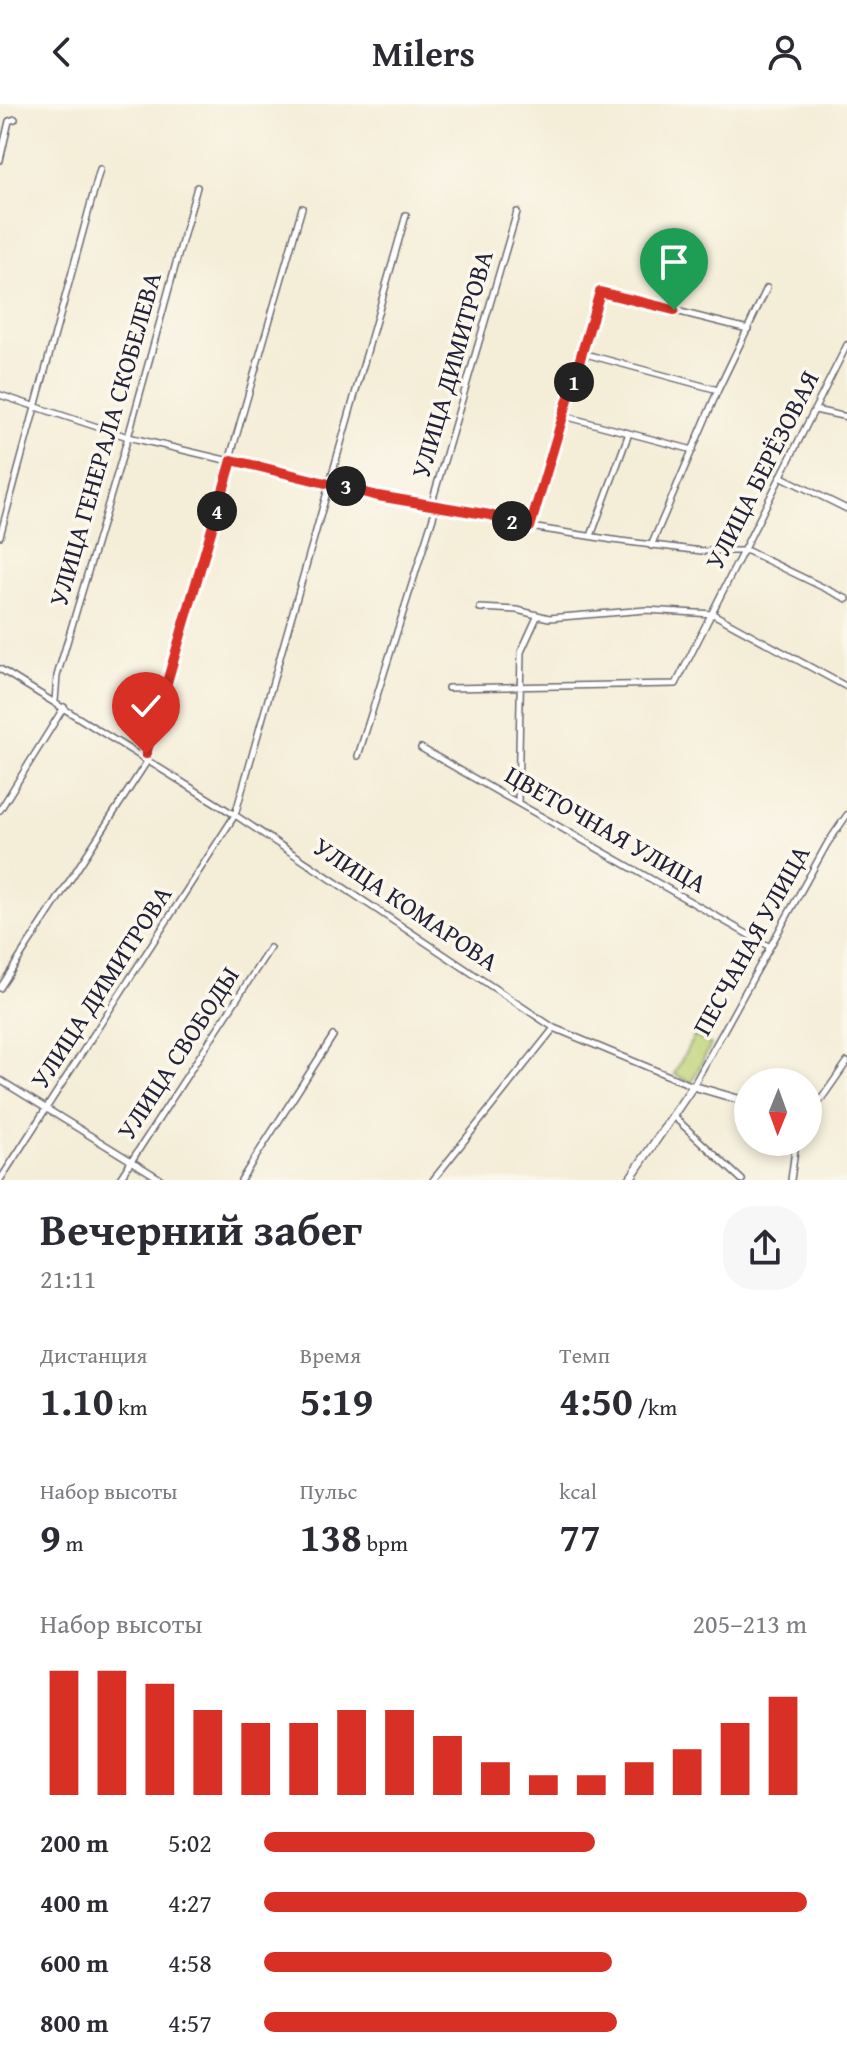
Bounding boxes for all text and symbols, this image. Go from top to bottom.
text: Milers [372,26,475,79]
icon: back [40,30,84,74]
icon: person [763,30,807,74]
pin [640,228,708,310]
icon: arrive [652,240,696,284]
street label: УЛИЦА ДИМИТРОВА [400,245,503,482]
street label: УЛИЦА ГЕНЕРАЛА СКОБЕЛЕВА [38,267,171,611]
pin: 1 [554,362,594,402]
street label: УЛИЦА БЕРЁЗОВАЯ [695,364,828,576]
text: 1 [568,366,580,398]
pin: 3 [326,466,366,506]
text: 3 [340,470,352,502]
pin: 4 [197,491,237,531]
text: 4 [211,495,223,527]
pin: 2 [492,501,532,541]
text: 2 [506,505,518,537]
pin [112,672,180,754]
icon: check [124,684,168,728]
street label: ЦВЕТОЧНАЯ УЛИЦА [498,755,715,902]
street label: УЛИЦА КОМАРОВА [306,827,507,980]
street label: ПЕСЧАНАЯ УЛИЦА [682,837,819,1042]
street label: УЛИЦА ДИМИТРОВА [20,877,181,1096]
street label: УЛИЦА СВОБОДЫ [107,958,248,1147]
north arrow [734,1068,822,1156]
map controls [734,1068,822,1156]
text: Вечерний забег [40,1197,362,1261]
button: share [723,1206,807,1290]
text: 21:11 [40,1259,96,1298]
text: Дистанция [40,1339,148,1371]
text: Время [300,1339,361,1371]
text: Темп [559,1339,610,1371]
text: 1.10 [40,1371,113,1430]
text: 5:19 [300,1371,373,1430]
text: 4:50 [559,1371,633,1430]
text: km [113,1391,147,1423]
text: /km [633,1391,677,1423]
text: Набор высоты [40,1475,177,1507]
text: Пульс [300,1475,357,1507]
text: kcal [559,1475,597,1507]
text: 9 [40,1507,61,1566]
text: 138 [300,1507,362,1566]
text: 77 [559,1507,601,1566]
text: m [61,1527,84,1559]
text: bpm [362,1527,408,1559]
text: Набор высоты [40,1604,202,1643]
text: 205–213 m [693,1604,807,1643]
text: 200 m [40,1823,108,1862]
text: 5:02 [168,1823,212,1862]
text: 400 m [40,1883,108,1922]
text: 4:27 [168,1883,212,1922]
text: 600 m [40,1943,108,1982]
text: 4:58 [168,1943,212,1982]
text: 800 m [40,2003,108,2042]
text: 4:57 [168,2003,212,2042]

